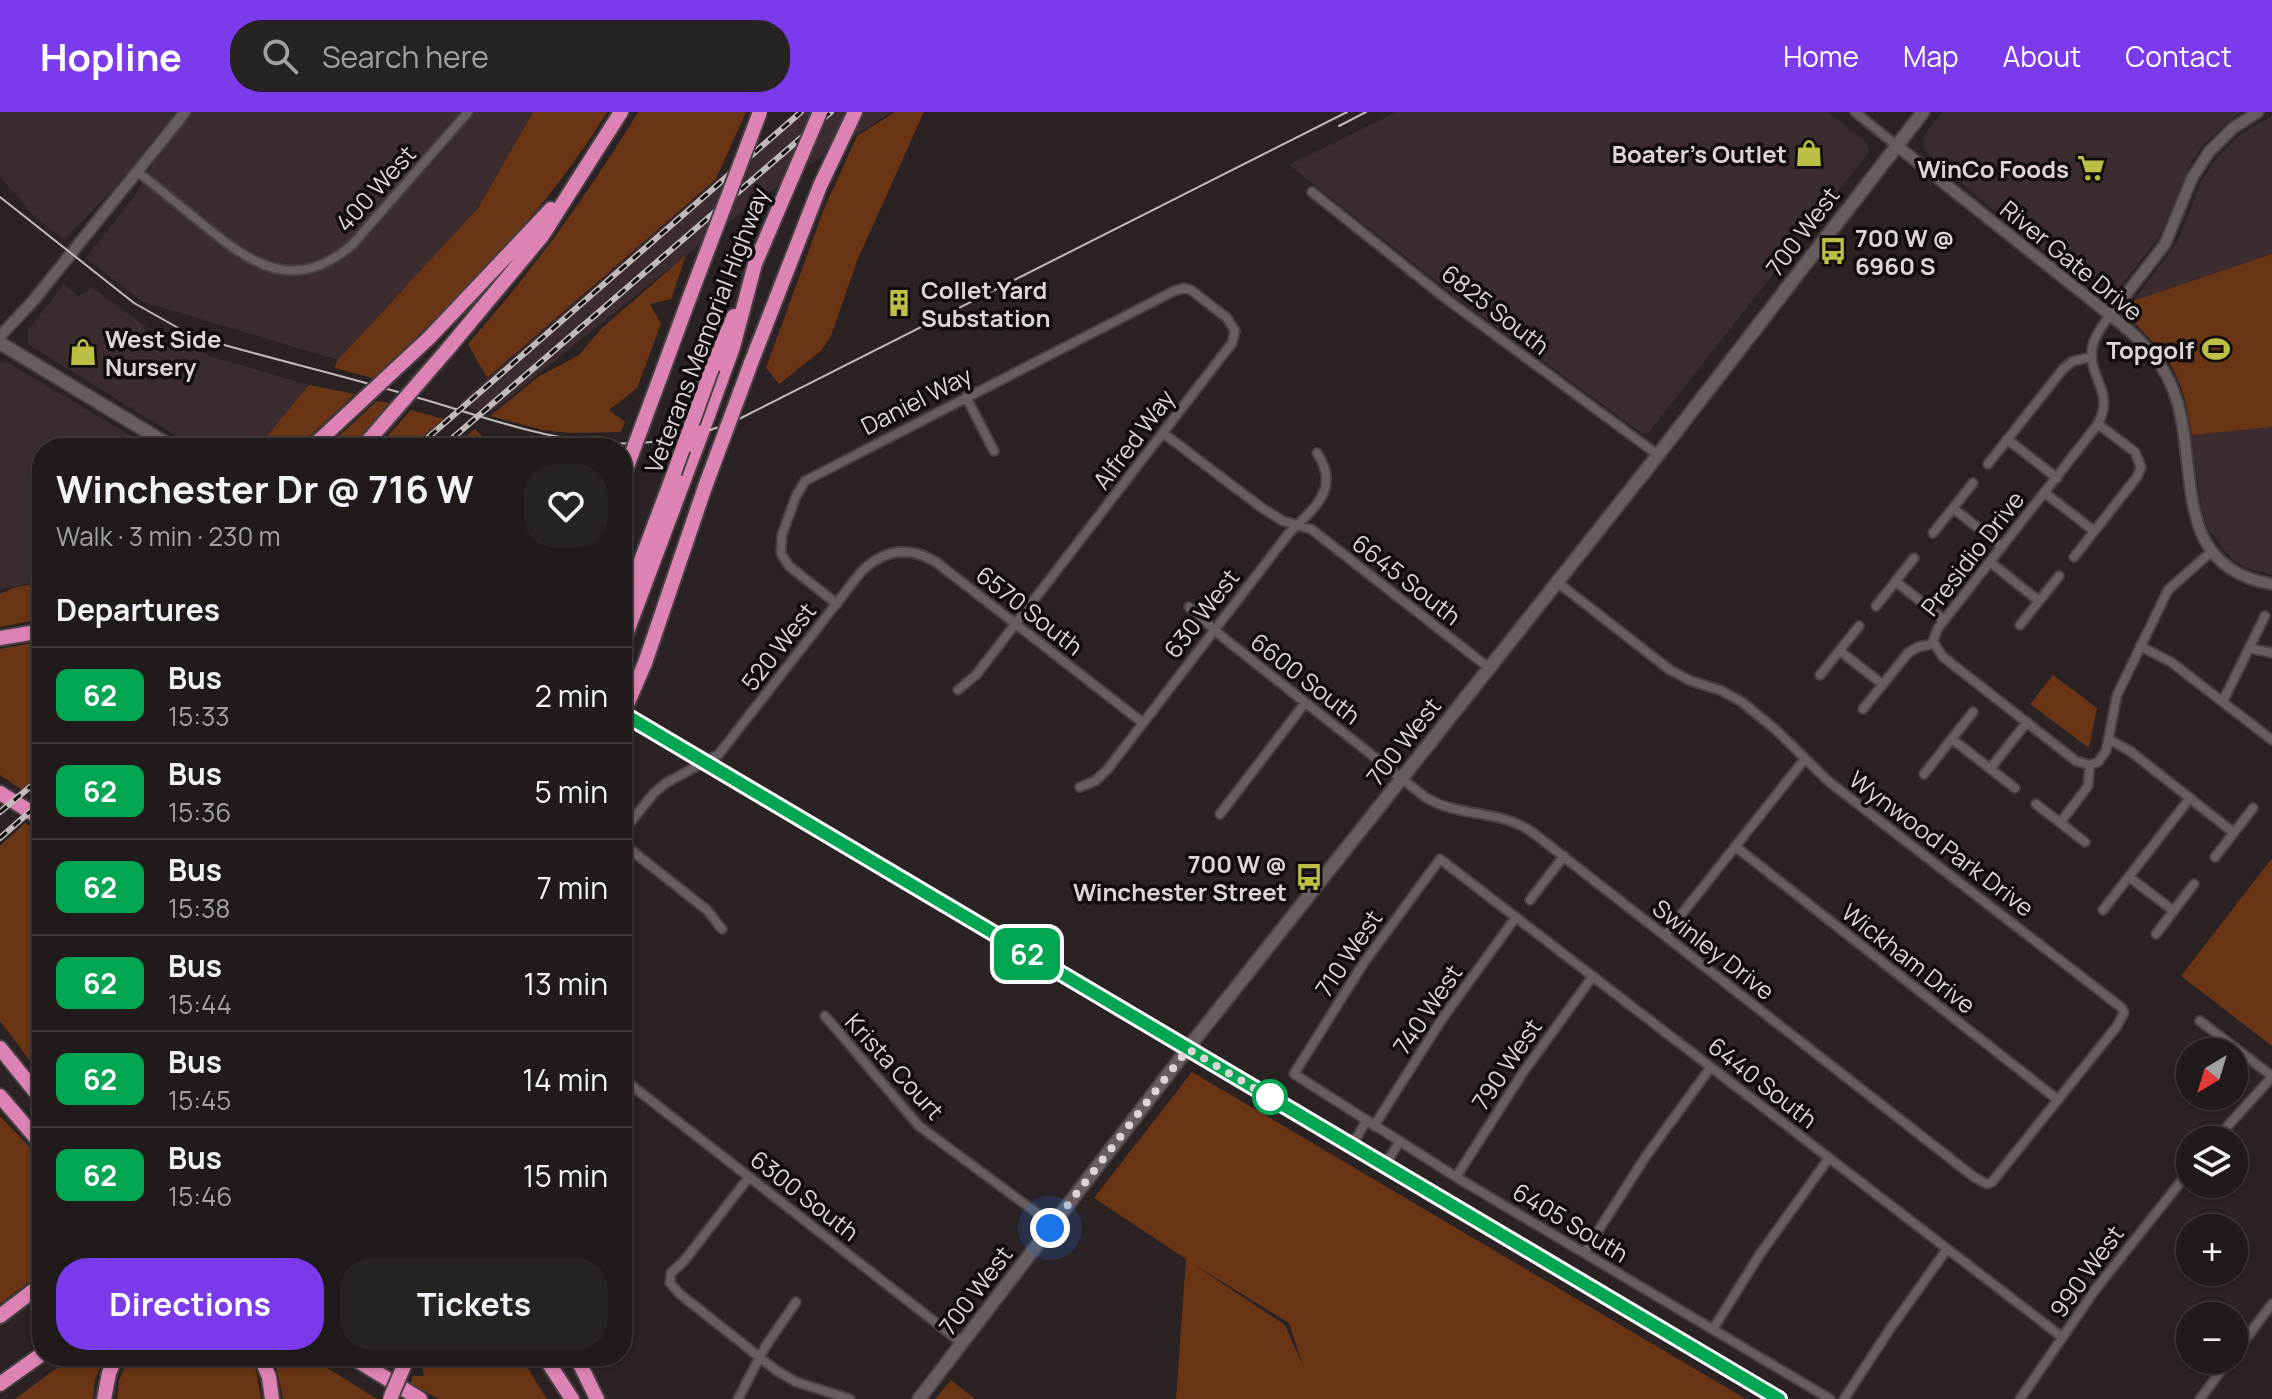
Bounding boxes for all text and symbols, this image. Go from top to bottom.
search box [230,20,790,92]
text: Hopline [40,30,182,82]
icon: search [258,34,302,78]
text: Search here [322,36,489,77]
text: Home [1783,37,1859,75]
text: Map [1903,37,1959,75]
text: About [2003,37,2081,75]
text: Contact [2125,37,2232,75]
place label: Boater's Outlet [1612,137,1787,170]
street label: 400 West [327,138,423,238]
shop icon: Boater's Outlet [1794,138,1824,168]
place label: WinCo Foods [1917,152,2069,185]
supermarket icon: WinCo Foods [2076,153,2106,183]
street label: 700 West [1758,180,1846,282]
street label: Veterans Memorial Highway [636,182,776,477]
street label: River Gate Drive [1994,192,2150,328]
place label: 700 W @ 6960 S [1855,221,1954,282]
bus stop icon: 700 W @ 6960 S [1818,236,1848,266]
street label: 6825 South [1435,257,1557,361]
place label: Collet Yard Substation [921,273,1050,334]
building icon: Collet Yard Substation [884,288,914,318]
place label: West Side Nursery [105,322,221,383]
place label: Topgolf [2106,333,2194,366]
sports icon: Topgolf [2201,334,2231,364]
shop icon: West Side Nursery [68,337,98,367]
street label: Daniel Way [855,358,977,442]
street label: Alfred Way [1084,382,1182,496]
text: Winchester Dr @ 716 W [56,462,473,514]
button: heart [524,464,608,548]
street label: Presidio Drive [1913,484,2031,622]
text: Walk · 3 min · 230 m [56,518,281,554]
street label: 6645 South [1346,526,1468,632]
street label: 6570 South [970,558,1090,662]
street label: 630 West [1156,562,1246,664]
text: Departures [56,589,220,630]
street label: 520 West [733,595,823,697]
street label: 6600 South [1244,625,1368,731]
text: Bus [168,657,222,698]
text: 2 min [535,675,608,716]
text: 62 [83,676,117,714]
street label: 700 West [1358,690,1448,792]
text: 15:33 [168,698,230,734]
text: Bus [168,753,222,794]
street label: Wynwood Park Drive [1843,763,2041,923]
text: 5 min [534,771,608,812]
text: 62 [83,772,117,810]
text: 15:36 [168,794,231,830]
place label: 700 W @ Winchester Street [1073,847,1287,908]
text: Bus [168,849,222,890]
bus stop icon: 700 W @ Winchester Street [1294,862,1324,892]
text: 7 min [537,867,608,908]
text: 62 [83,868,117,906]
text: 15:38 [168,890,230,926]
street label: Swinley Drive [1646,891,1782,1007]
street label: Wickham Drive [1835,895,1983,1021]
street label: 710 West [1307,903,1389,1003]
line badge: 62 [991,928,1063,980]
text: 62 [1010,935,1044,973]
text: Bus [168,945,222,986]
street label: 740 West [1385,958,1469,1060]
text: 13 min [523,963,608,1004]
text: 62 [83,964,117,1002]
text: 15:44 [168,986,232,1022]
street label: Krista Court [838,1006,952,1126]
street label: 790 West [1463,1012,1549,1116]
street label: 6440 South [1702,1029,1824,1135]
north arrow [2176,1038,2248,1110]
map controls [2176,1038,2248,1374]
text: Bus [168,1041,222,1082]
text: 14 min [522,1059,608,1100]
text: 62 [83,1060,117,1098]
unlabelled marker [1253,1080,1287,1114]
text: 15:45 [168,1082,231,1118]
button: layers [2176,1126,2248,1198]
text: Bus [168,1137,222,1178]
street label: 6300 South [744,1142,866,1248]
text: 15 min [523,1155,608,1196]
text: 62 [83,1156,117,1194]
street label: 6405 South [1507,1175,1635,1269]
text: 15:46 [168,1178,232,1214]
your location [1030,1208,1070,1248]
button: + [2176,1214,2248,1286]
street label: 990 West [2041,1218,2131,1324]
street label: 700 West [931,1239,1019,1341]
button: Directions [56,1258,324,1350]
button: Tickets [340,1258,608,1350]
button: − [2176,1302,2248,1374]

